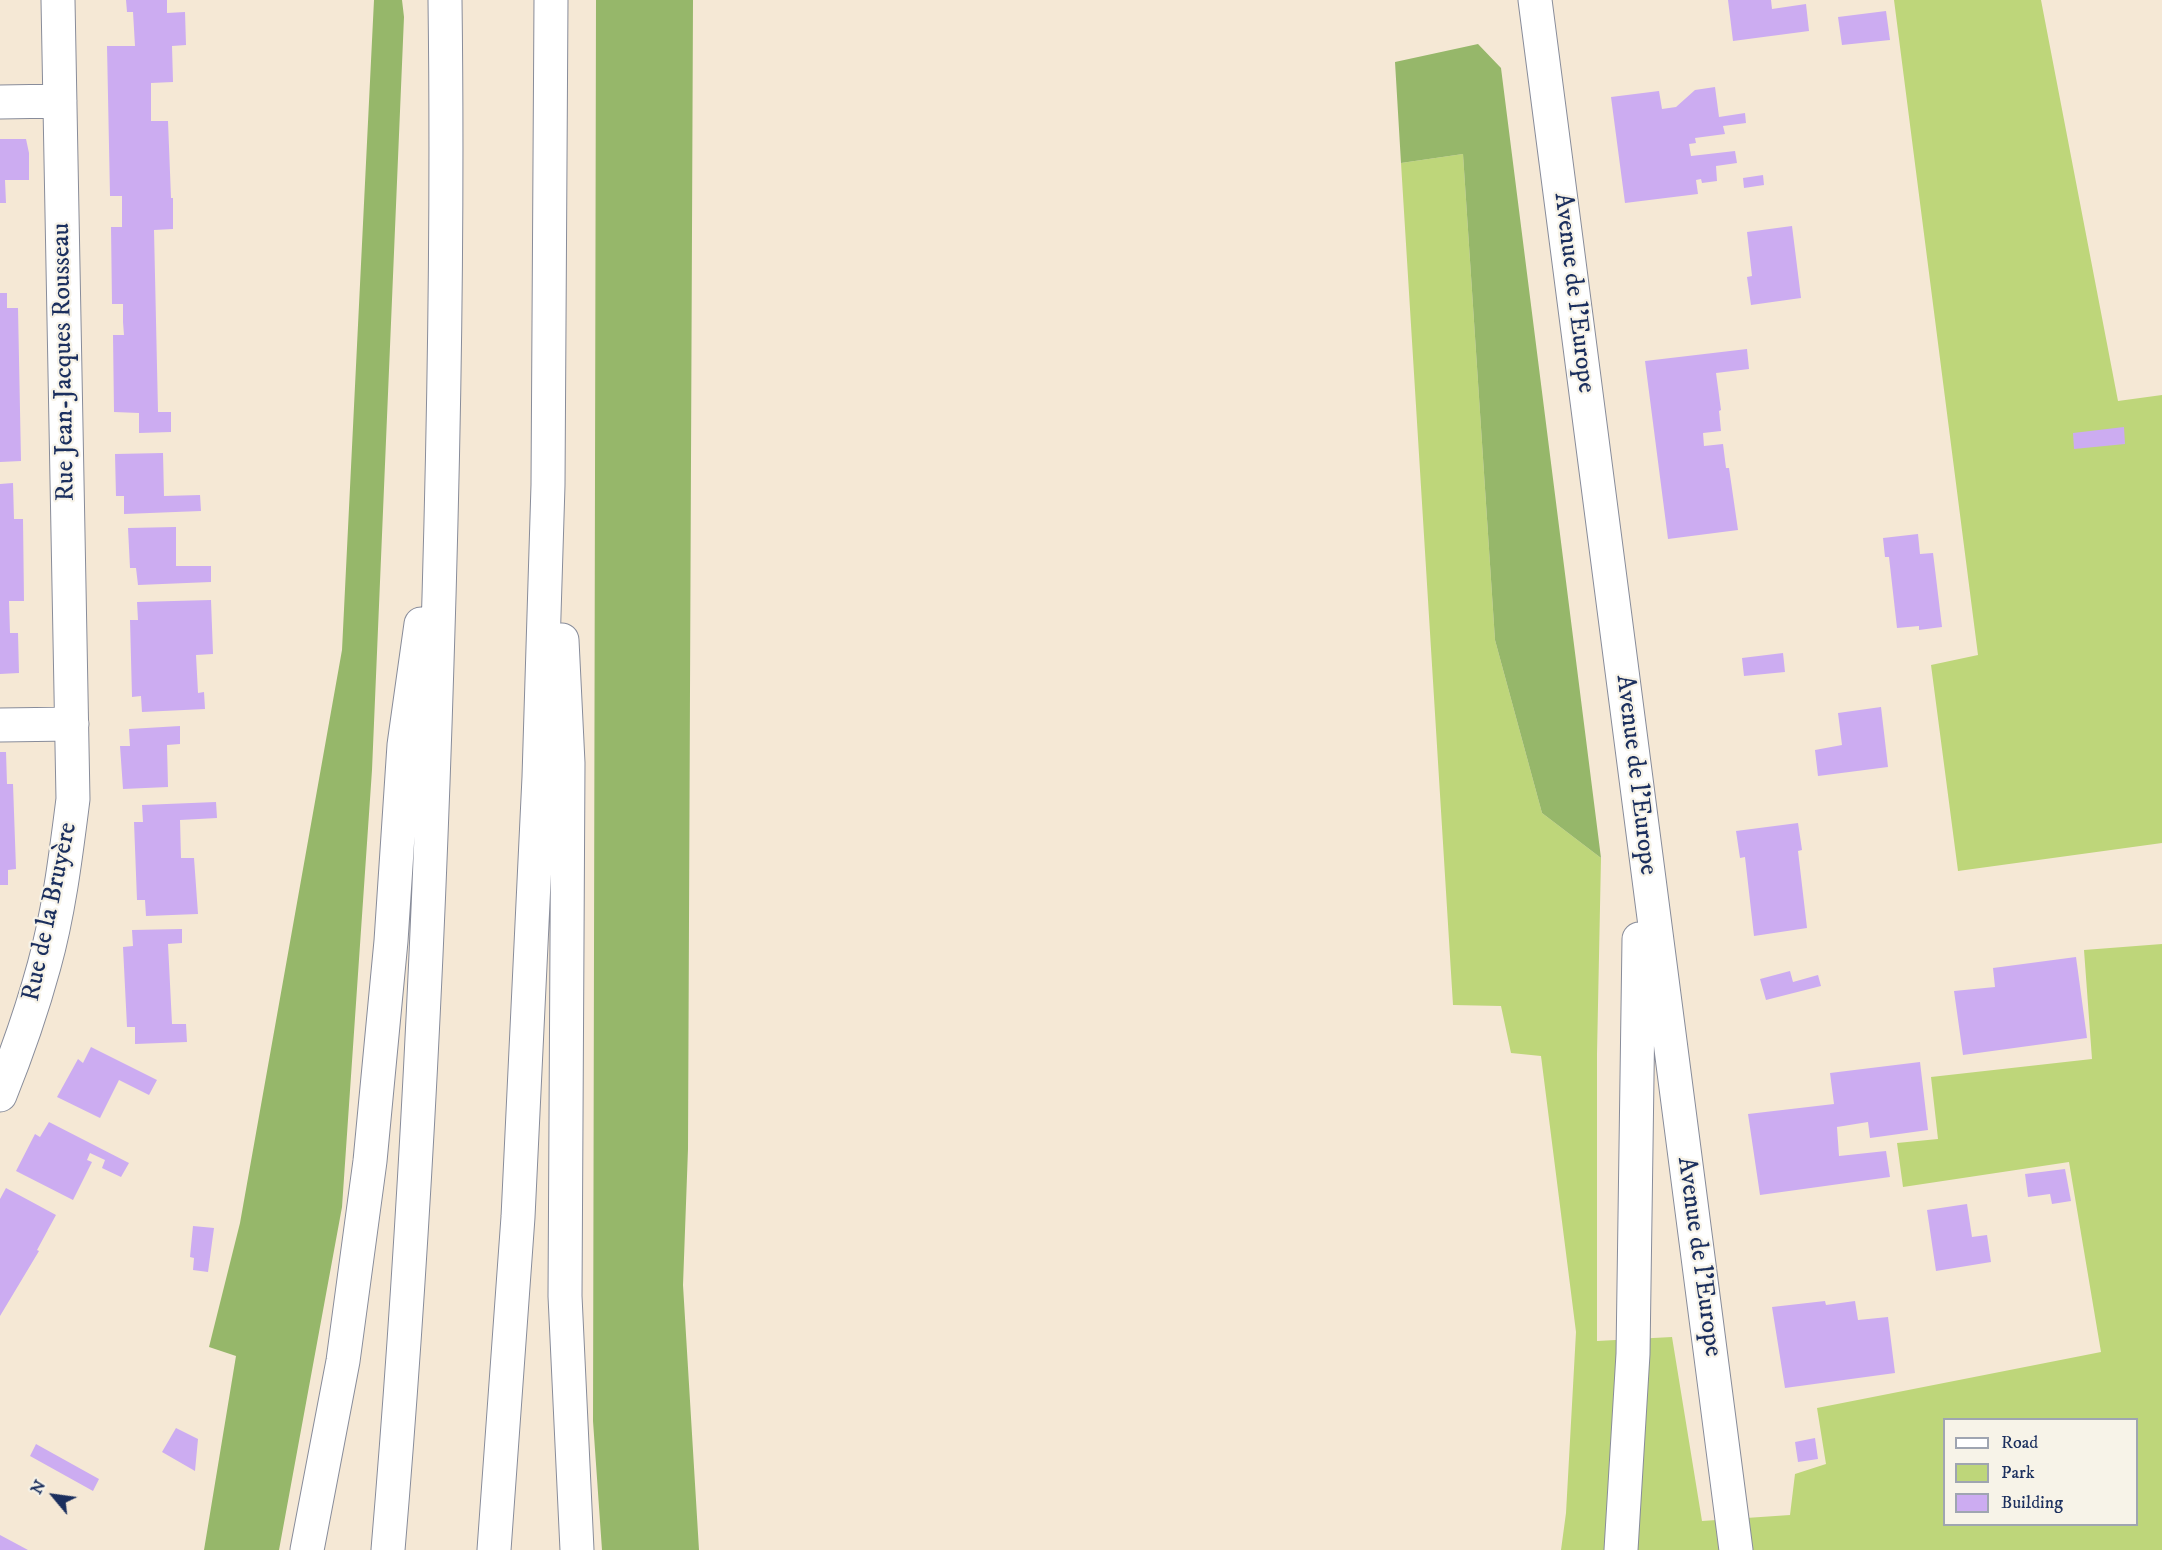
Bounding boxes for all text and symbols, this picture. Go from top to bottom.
street label: Avenue de l'Europe [1545,191,1601,395]
street label: Rue Jean-Jacques Rousseau [47,222,83,502]
street label: Avenue de l'Europe [1607,673,1663,877]
street label: Rue de la Bruyère [17,820,85,1004]
street label: Avenue de l'Europe [1669,1155,1727,1359]
legend [1943,1418,2138,1526]
text: Road [2001,1432,2038,1454]
text: Park [2001,1462,2035,1484]
north arrow [24,1466,84,1526]
text: N [26,1477,50,1498]
text: Building [2001,1492,2063,1514]

